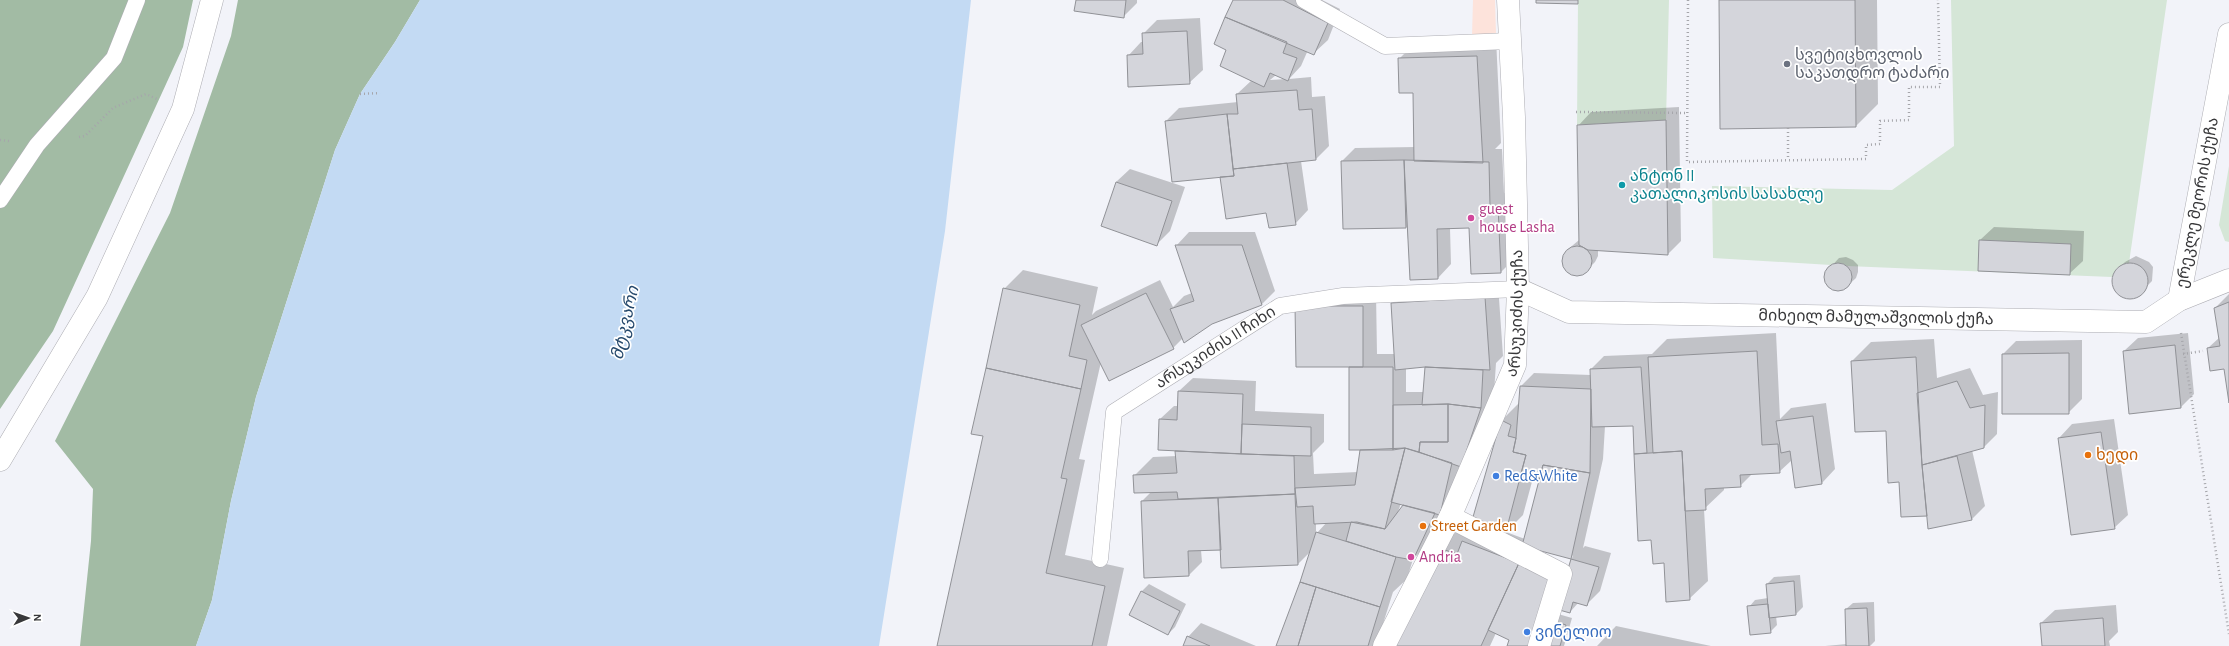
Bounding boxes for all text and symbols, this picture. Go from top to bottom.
place label: სვეტიცხოვლის საკათდრო ტაძარი [1795,47,1949,83]
marker: სვეტიცხოვლის საკათდრო ტაძარი [1782,59,1792,69]
street label: ერეკლე მეორის ქუჩა [2173,116,2221,290]
place label: ანტონ II კათალიკოსის სასახლე [1630,168,1824,204]
marker: ანტონ II კათალიკოსის სასახლე [1617,180,1627,190]
place label: guest house Lasha [1479,201,1555,235]
marker: guest house Lasha [1466,213,1476,223]
street label: არსუკიძის ქუჩა [1503,249,1527,379]
water label: მტკვარი [608,283,644,362]
street label: არსუკიძის II ჩიხი [1153,303,1278,391]
street label: მიხეილ მამულაშვილის ქუჩა [1758,307,1994,328]
place label: ხედი [2096,447,2138,465]
marker: ხედი [2083,450,2093,460]
place label: Red&White [1504,468,1578,484]
marker: Red&White [1491,471,1501,481]
place label: Street Garden [1431,518,1517,534]
marker: Street Garden [1418,521,1428,531]
place label: Andria [1419,549,1461,565]
marker: Andria [1406,552,1416,562]
north arrow [8,598,48,638]
text: N [32,614,43,622]
place label: ვინელიო [1535,624,1612,642]
marker: ვინელიო [1522,627,1532,637]

